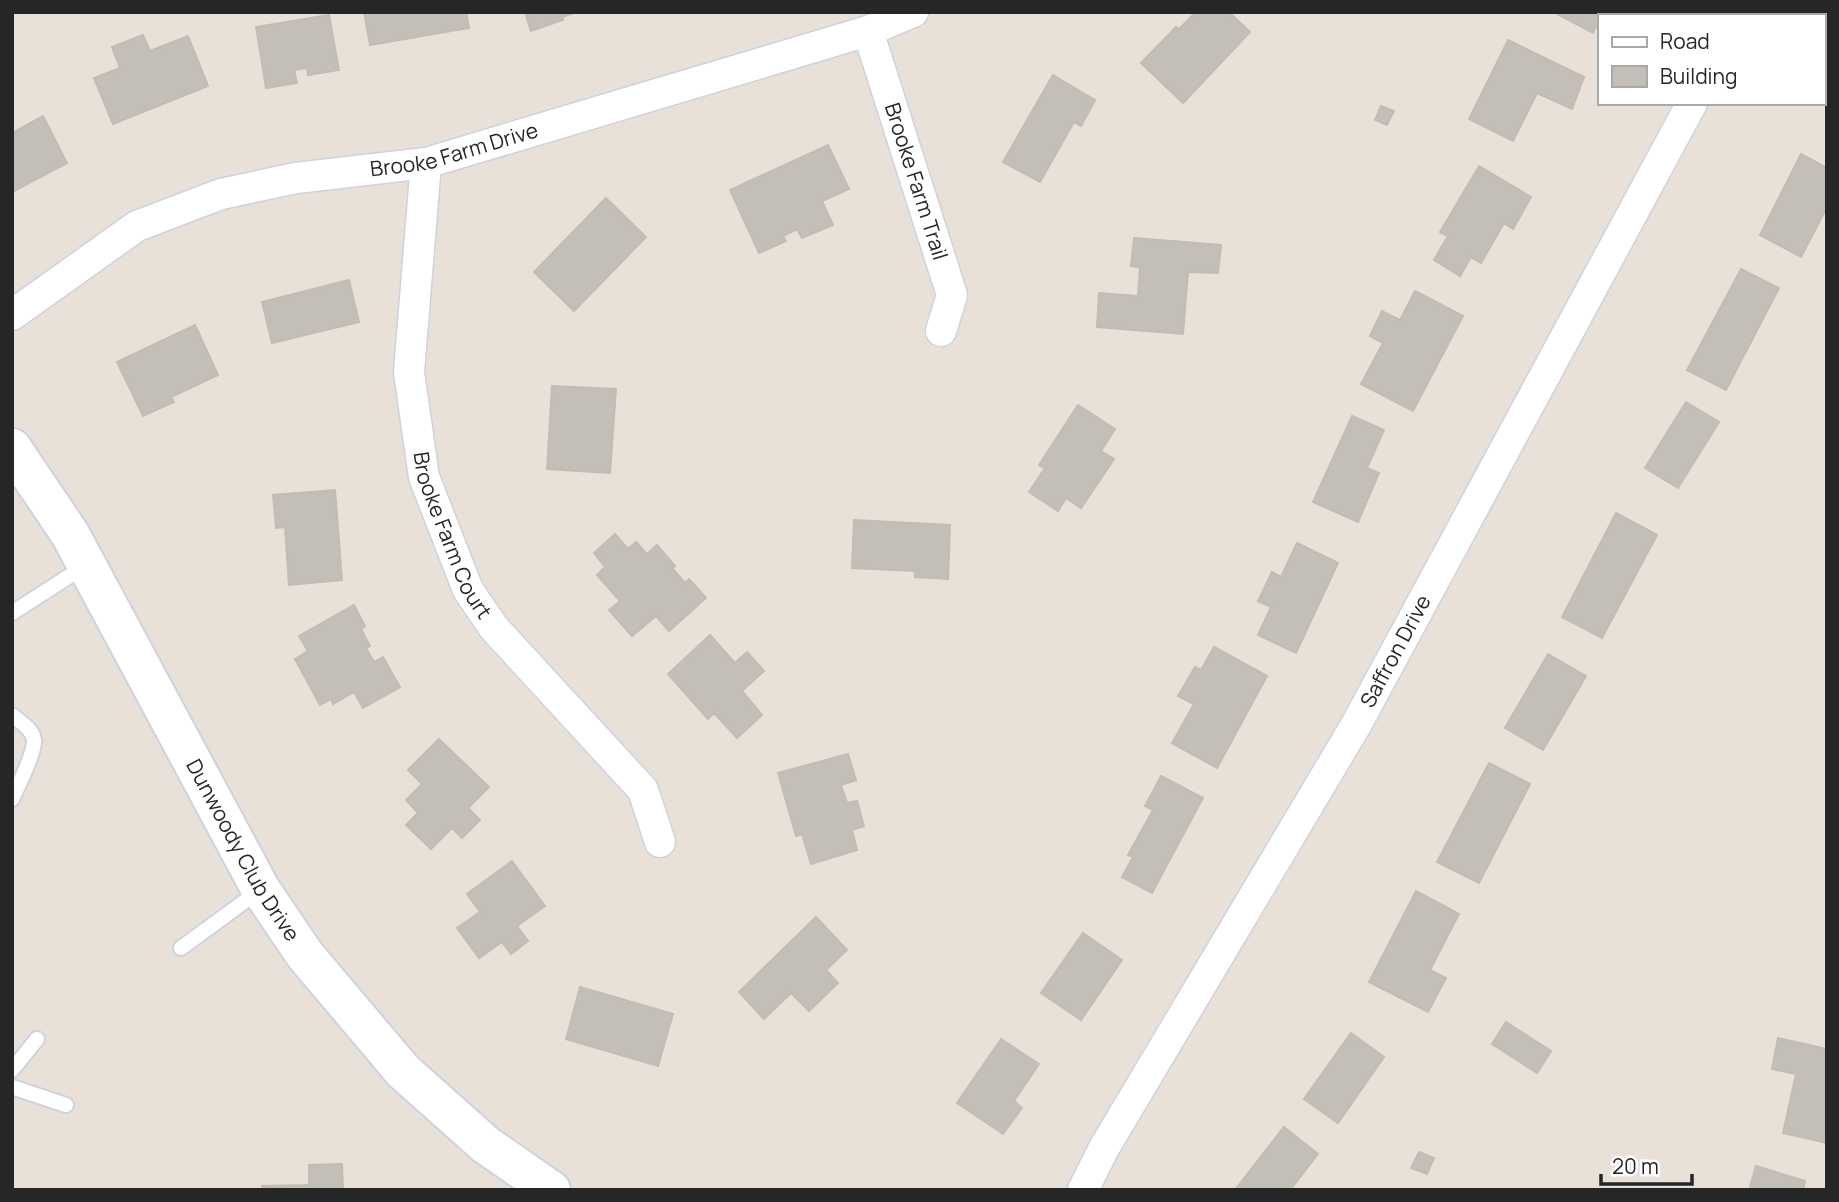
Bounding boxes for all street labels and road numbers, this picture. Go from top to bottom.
street label: Brooke Farm Trail [879,99,955,263]
street label: Brooke Farm Drive [369,115,541,182]
street label: Brooke Farm Court [408,450,499,624]
street label: Saffron Drive [1353,590,1437,712]
street label: Dunwoody Club Drive [180,754,307,946]

